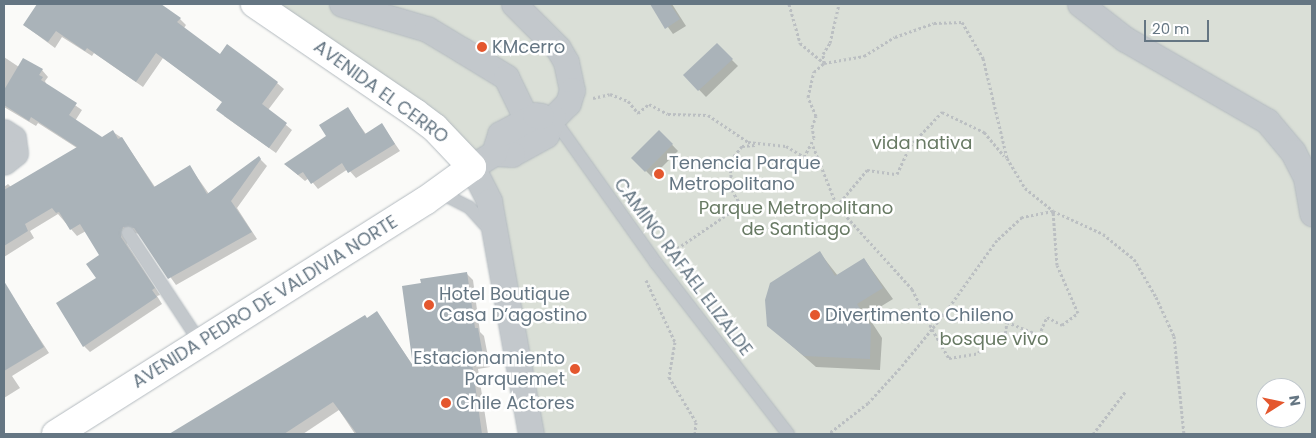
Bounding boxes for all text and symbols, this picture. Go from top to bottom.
scale bar [1146,10,1211,42]
text: 20 m [1152,18,1190,39]
street label: AVENIDA EL CERRO [309,36,453,148]
place label: KMcerro [492,36,565,58]
marker: KMcerro [476,41,488,53]
park label: vida nativa [872,132,972,154]
place label: Tenencia Parque Metropolitano [669,153,821,195]
marker: Tenencia Parque Metropolitano [653,168,665,180]
street label: CAMINO RAFAEL ELIZALDE [609,174,757,360]
park label: Parque Metropolitano de Santiago [699,198,893,240]
street label: AVENIDA PEDRO DE VALDIVIA NORTE [128,211,402,393]
place label: Hotel Boutique Casa D’agostino [439,284,587,326]
marker: Hotel Boutique Casa D’agostino [423,299,435,311]
place label: Divertimento Chileno [825,304,1014,326]
marker: Divertimento Chileno [809,309,821,321]
park label: bosque vivo [940,328,1048,350]
place label: Estacionamiento Parquemet [413,348,565,390]
marker: Estacionamiento Parquemet [569,363,581,375]
north arrow [1256,378,1306,428]
place label: Chile Actores [456,392,575,414]
text: N [1284,394,1306,407]
marker: Chile Actores [440,397,452,409]

